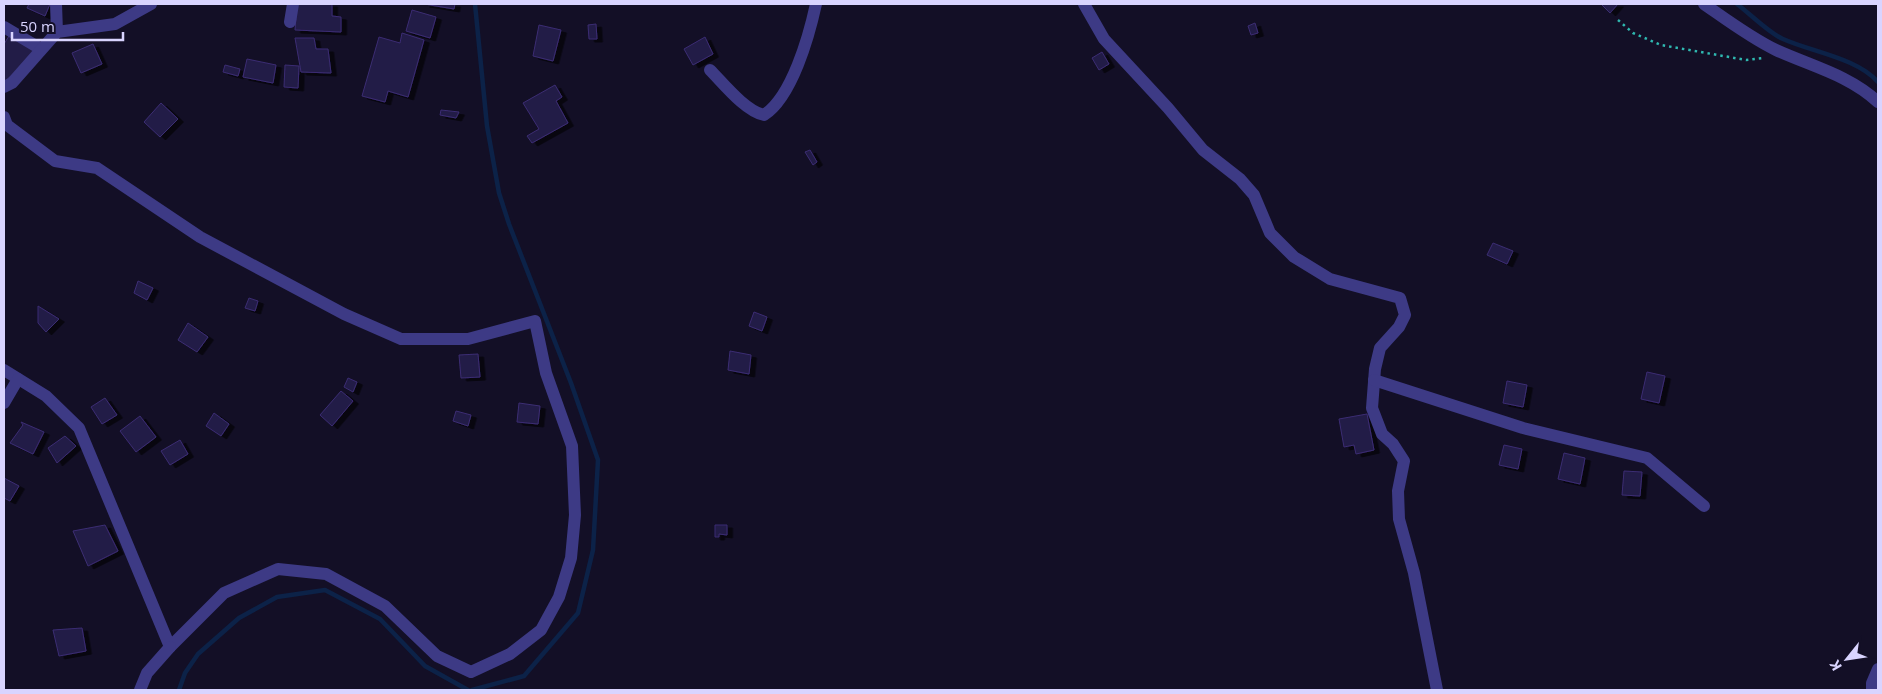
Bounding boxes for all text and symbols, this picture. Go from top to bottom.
scale bar [12,10,124,42]
text: 50 m [20,16,55,36]
north arrow [1822,634,1872,684]
text: K [1824,656,1846,675]

